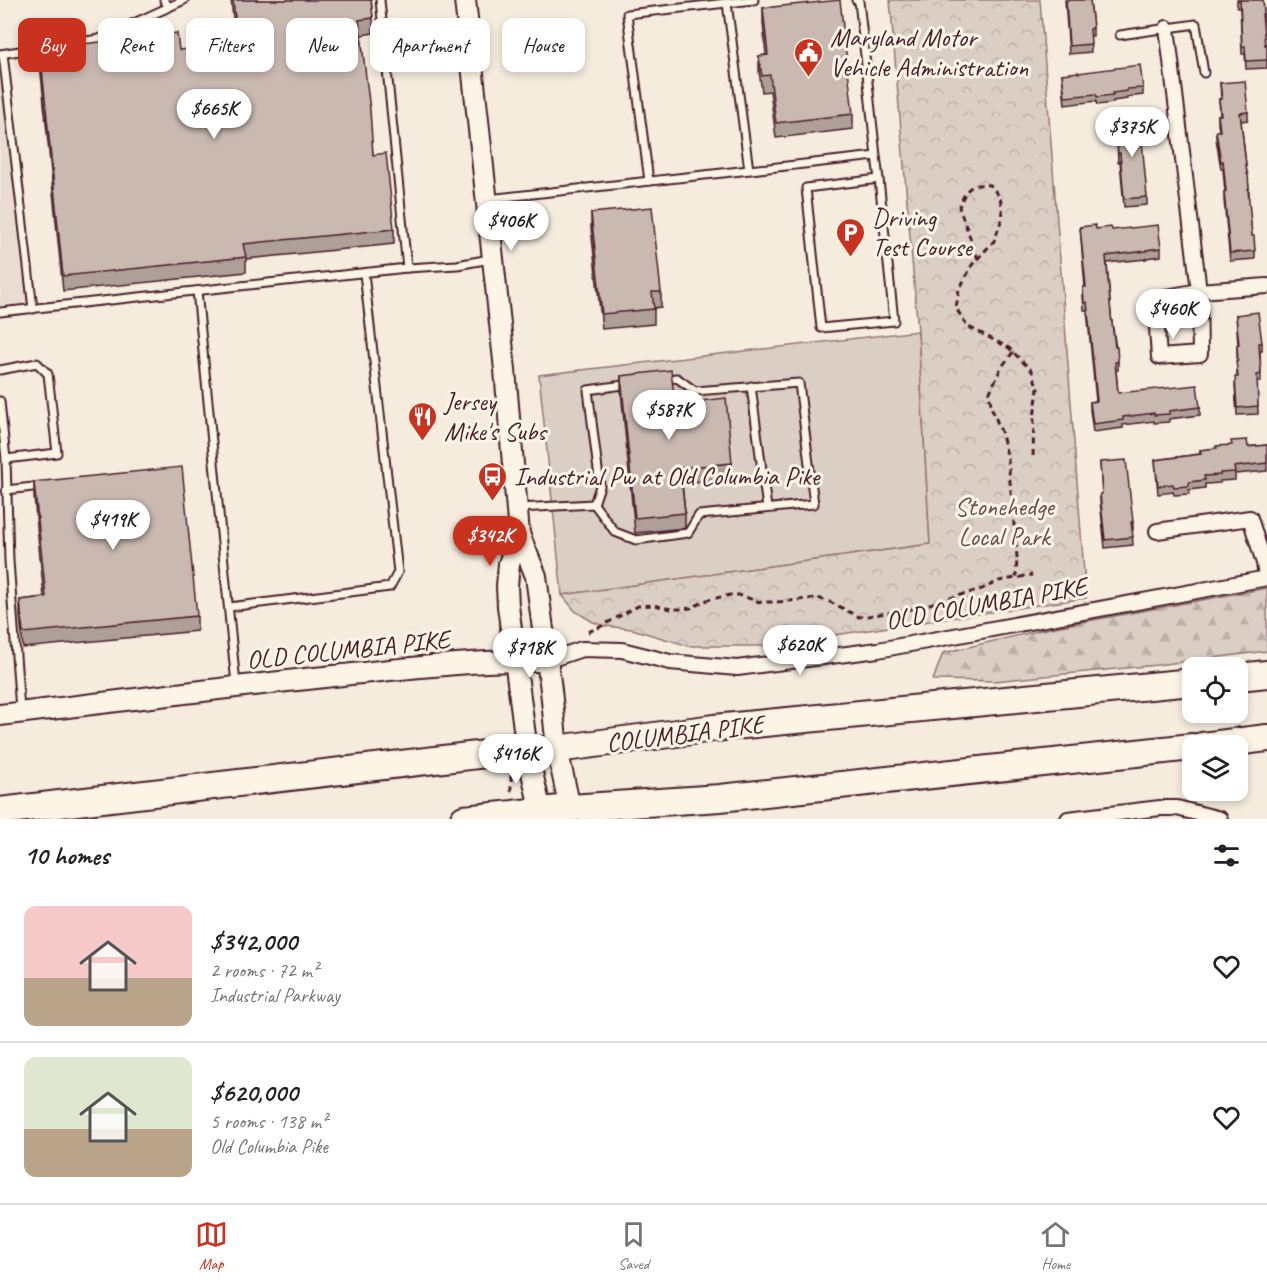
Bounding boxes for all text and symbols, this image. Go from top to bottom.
chip: Buy [18,18,86,72]
chip: Rent [98,18,174,72]
chip: Filters [186,18,274,72]
chip: New [286,18,358,72]
chip: Apartment [370,18,490,72]
chip: House [502,18,585,72]
place label: Maryland Motor Vehicle Administration [830,21,1028,84]
public building icon: Maryland Motor Vehicle Administration [793,36,825,78]
pin: $665K [172,89,256,140]
text: $665K [191,96,237,121]
pin: $375K [1090,107,1174,158]
text: $375K [1109,114,1155,139]
pin: $406K [469,201,553,252]
place label: Driving Test Course [872,201,974,264]
text: $406K [488,208,534,233]
parking icon: Driving Test Course [835,216,867,258]
pin: $460K [1131,289,1215,340]
text: $460K [1150,296,1196,321]
place label: Jersey Mike's Subs [442,385,548,448]
pin: $587K [627,390,711,441]
text: $587K [646,397,692,422]
restaurant icon: Jersey Mike's Subs [407,400,439,442]
bus stop icon: Industrial Pw at Old Columbia Pike [477,460,509,502]
place label: Industrial Pw at Old Columbia Pike [514,460,821,493]
park label: Stonehedge Local Park [954,490,1056,553]
pin: $419K [71,500,155,551]
text: $419K [90,507,136,532]
pin: $342K [448,516,532,567]
text: $342K [467,523,513,548]
street label: OLD COLUMBIA PIKE [883,569,1093,637]
street label: OLD COLUMBIA PIKE [245,622,454,677]
pin: $620K [758,625,842,676]
pin: $718K [488,628,572,679]
text: $620K [777,632,823,657]
text: $718K [507,635,553,660]
map controls [1182,657,1248,801]
button: locate [1182,657,1248,723]
street label: COLUMBIA PIKE [605,707,769,760]
pin: $416K [474,734,558,785]
button: layers [1182,735,1248,801]
text: $416K [493,741,539,766]
text: 10 homes [24,839,109,872]
icon: filters [1210,839,1243,872]
text: $342,000 [210,925,297,958]
icon: home [72,930,144,1002]
icon: heart [1210,950,1243,983]
text: 2 rooms · 72 m² [210,958,318,983]
text: Industrial Parkway [210,983,340,1008]
text: $620,000 [210,1076,298,1109]
icon: home [72,1081,144,1153]
icon: heart [1210,1101,1243,1134]
text: 5 rooms · 138 m² [210,1109,327,1134]
text: Old Columbia Pike [210,1134,328,1159]
tab: Map [195,1218,228,1274]
tab: Saved [617,1218,650,1274]
tab: Home [1039,1218,1072,1274]

